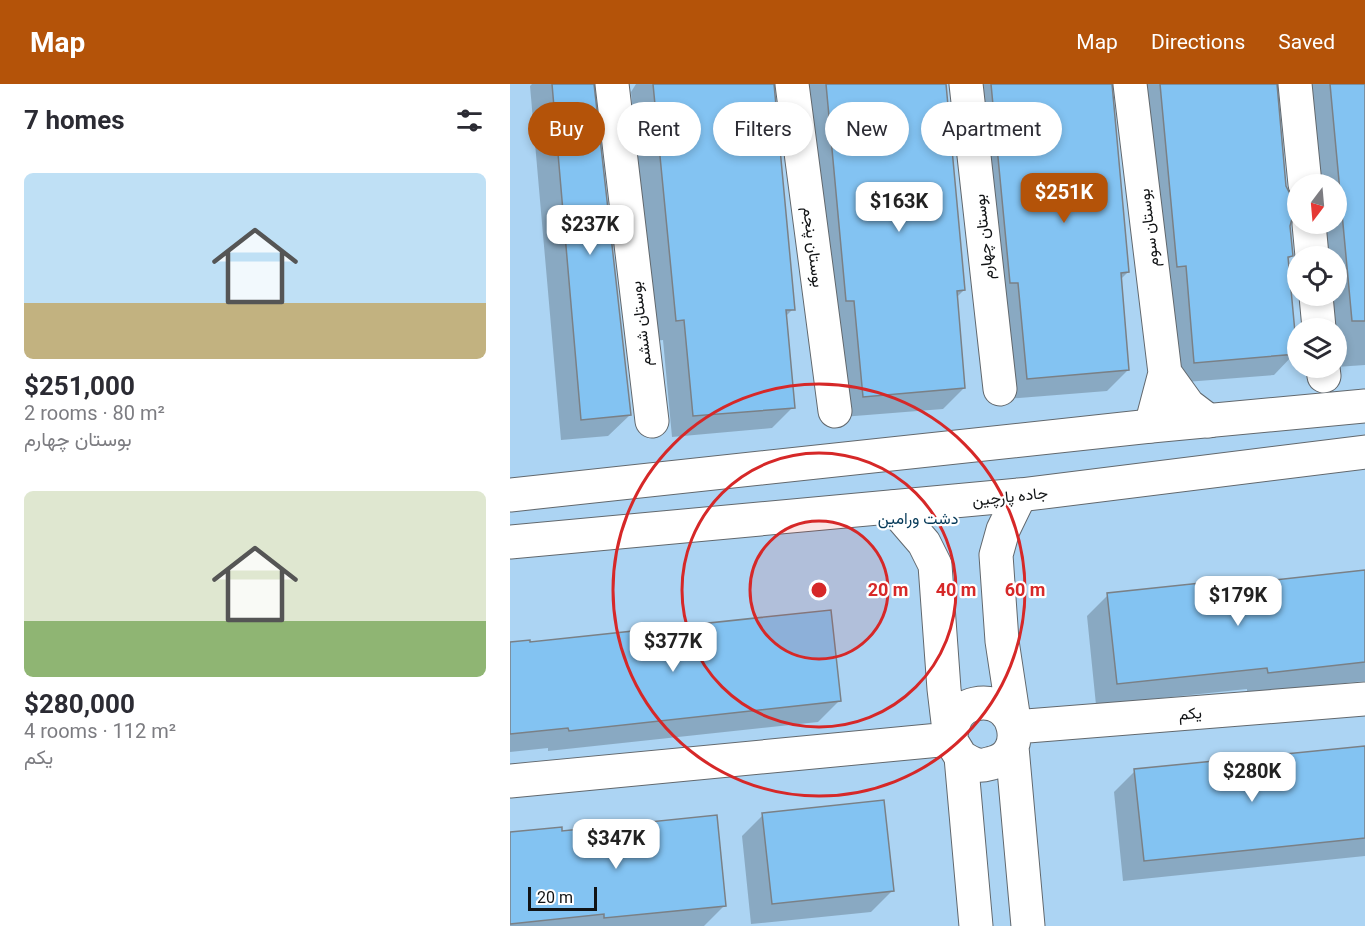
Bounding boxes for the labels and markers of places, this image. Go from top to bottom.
pin: $251K [1022,173,1106,224]
pin: $163K [857,182,941,233]
pin: $237K [548,205,632,256]
pin: $179K [1196,576,1280,627]
centre of rings [809,580,829,600]
pin: $377K [631,622,715,673]
pin: $280K [1210,752,1294,803]
pin: $347K [574,819,658,870]

